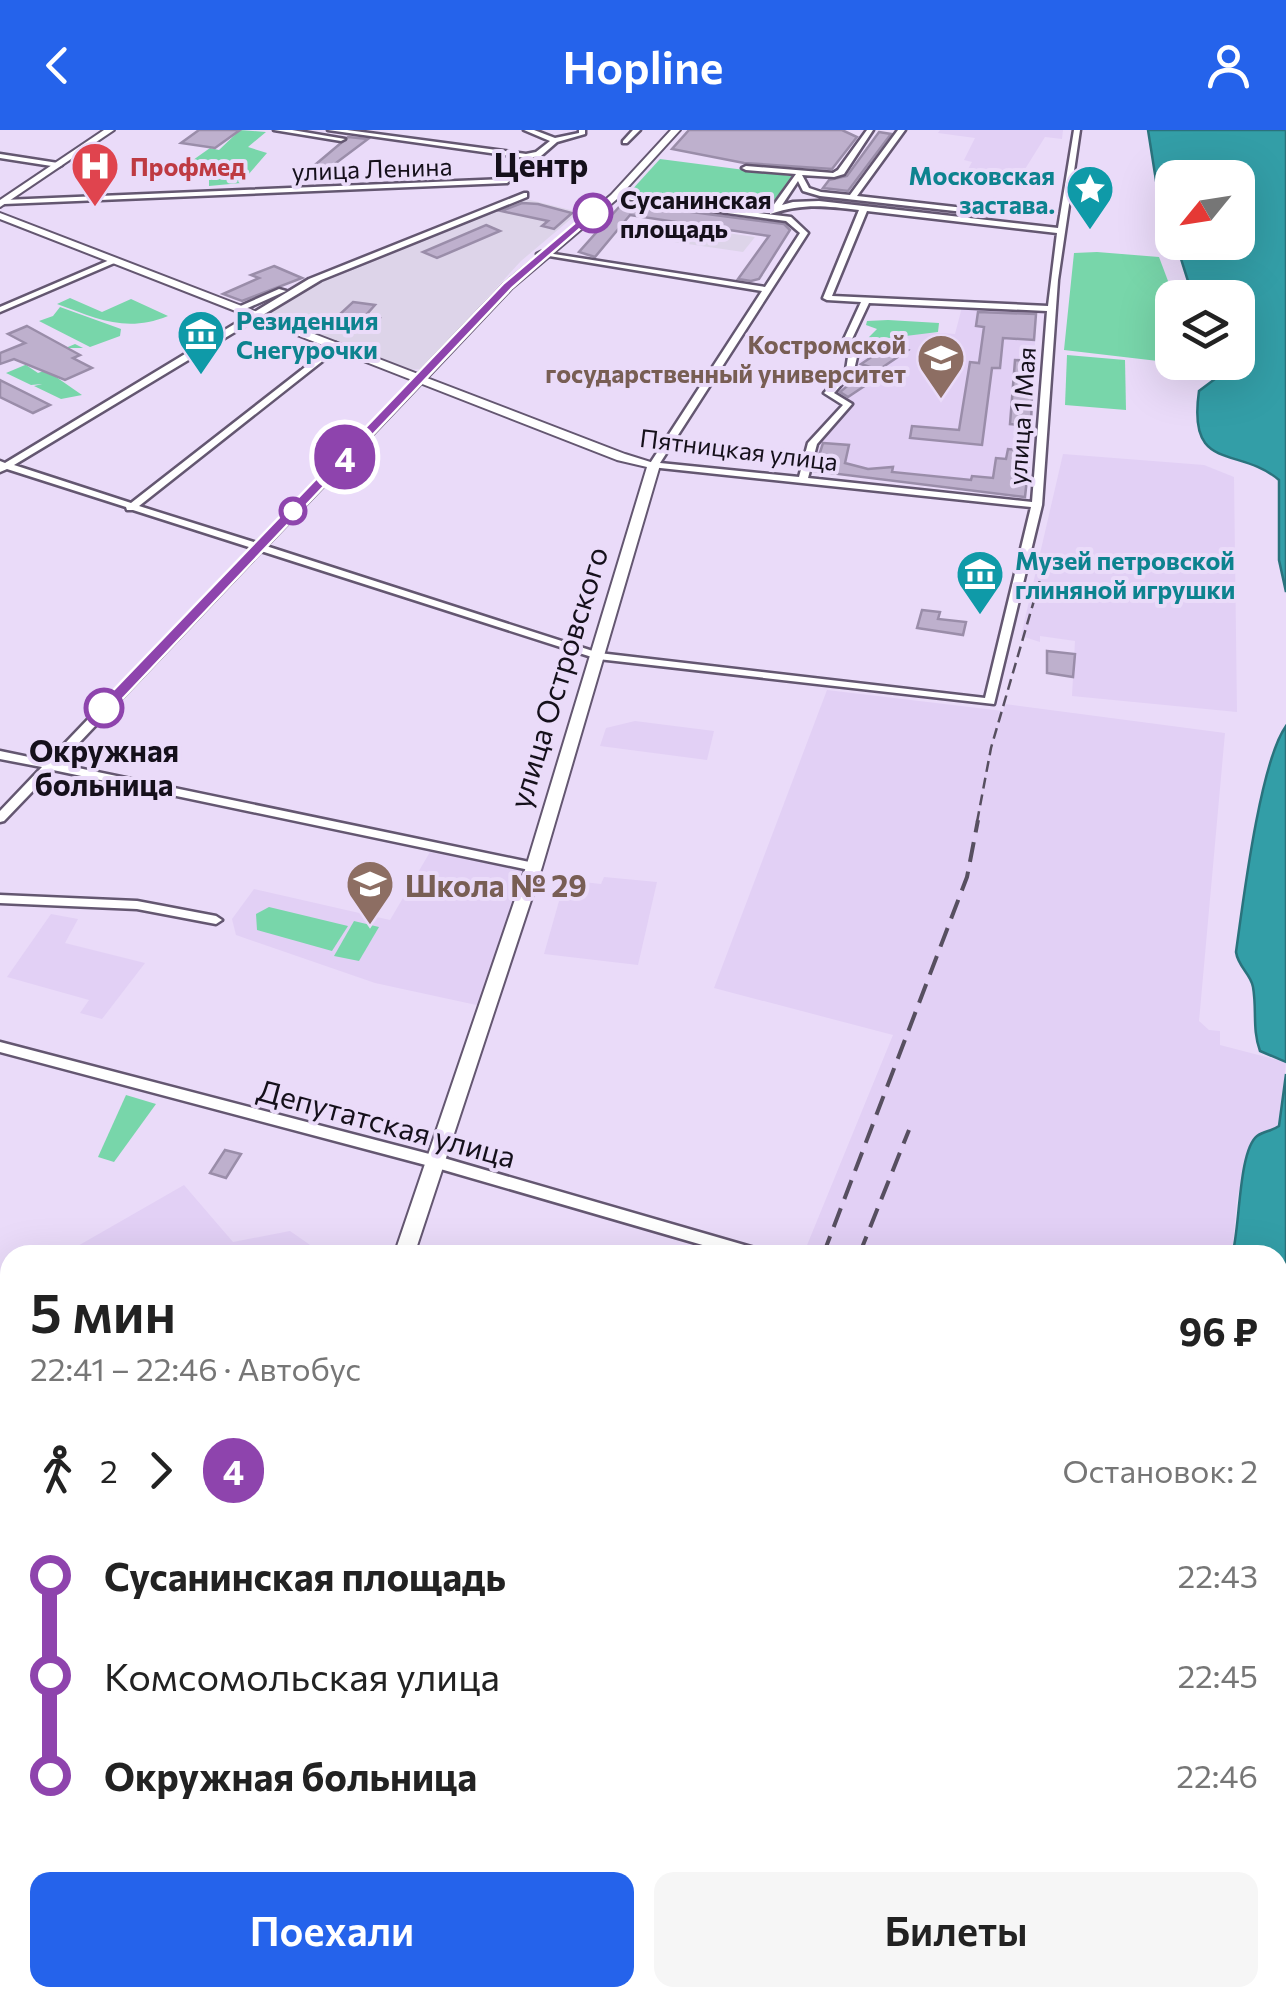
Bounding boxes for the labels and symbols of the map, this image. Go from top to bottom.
hospital icon: Профмед [69,140,121,208]
district label: Центр [494,144,588,184]
street label: улица Ленина [291,150,453,186]
place label: Профмед [130,151,246,181]
place label: Московская застава. [909,160,1055,219]
north arrow [1155,160,1255,260]
place icon: Московская застава. [1064,163,1116,231]
place label: Сусанинская площадь [620,184,772,243]
marker: Сусанинская площадь [574,194,612,232]
place label: Резиденция Снегурочки [236,305,378,364]
museum icon: Резиденция Снегурочки [175,308,227,376]
place label: Костромской государственный университет [545,329,906,388]
school or university icon: Костромской государственный университет [915,332,967,400]
street label: улица 1 Мая [1001,346,1041,486]
street label: Пятницкая улица [638,422,840,476]
line badge: 4 [312,424,378,490]
unlabelled marker [280,498,306,524]
street label: улица Островского [500,542,614,812]
place label: Музей петровской глиняной игрушки [1015,545,1235,604]
museum icon: Музей петровской глиняной игрушки [954,548,1006,616]
marker: Окружная больница [85,689,123,727]
place label: Окружная больница [29,731,179,802]
school or university icon: Школа № 29 [344,858,396,926]
place label: Школа № 29 [405,866,587,903]
street label: Депутатская улица [254,1070,520,1174]

